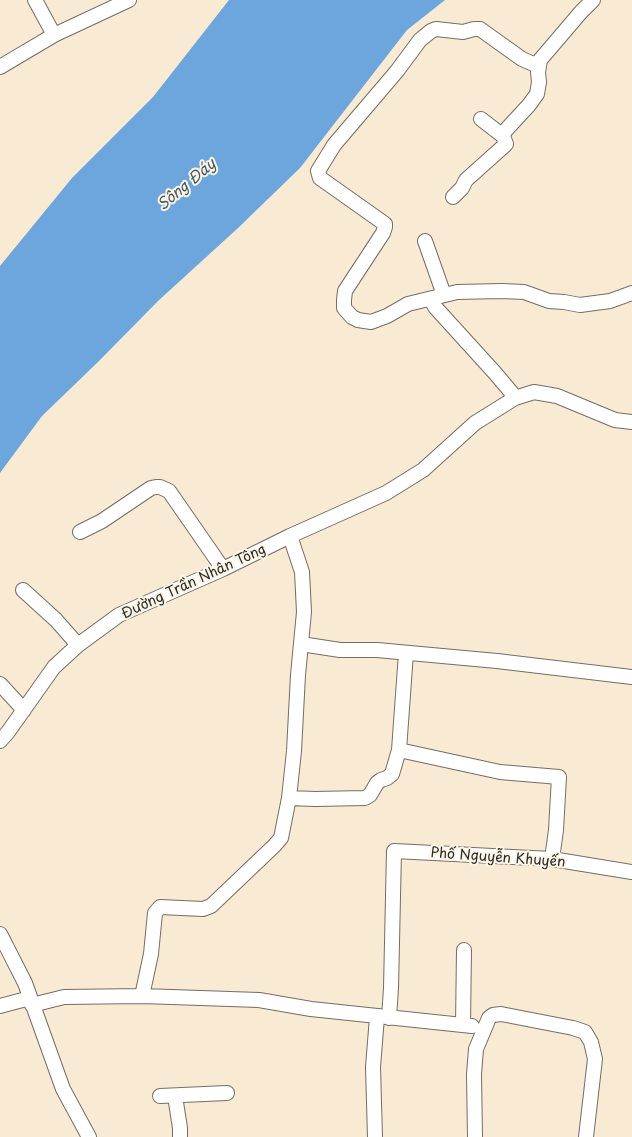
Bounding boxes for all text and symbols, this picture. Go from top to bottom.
water label: Sông Đáy [154,155,220,215]
street label: Đường Trần Nhân Tông [119,541,269,623]
street label: Phố Nguyễn Khuyến [430,845,566,871]

